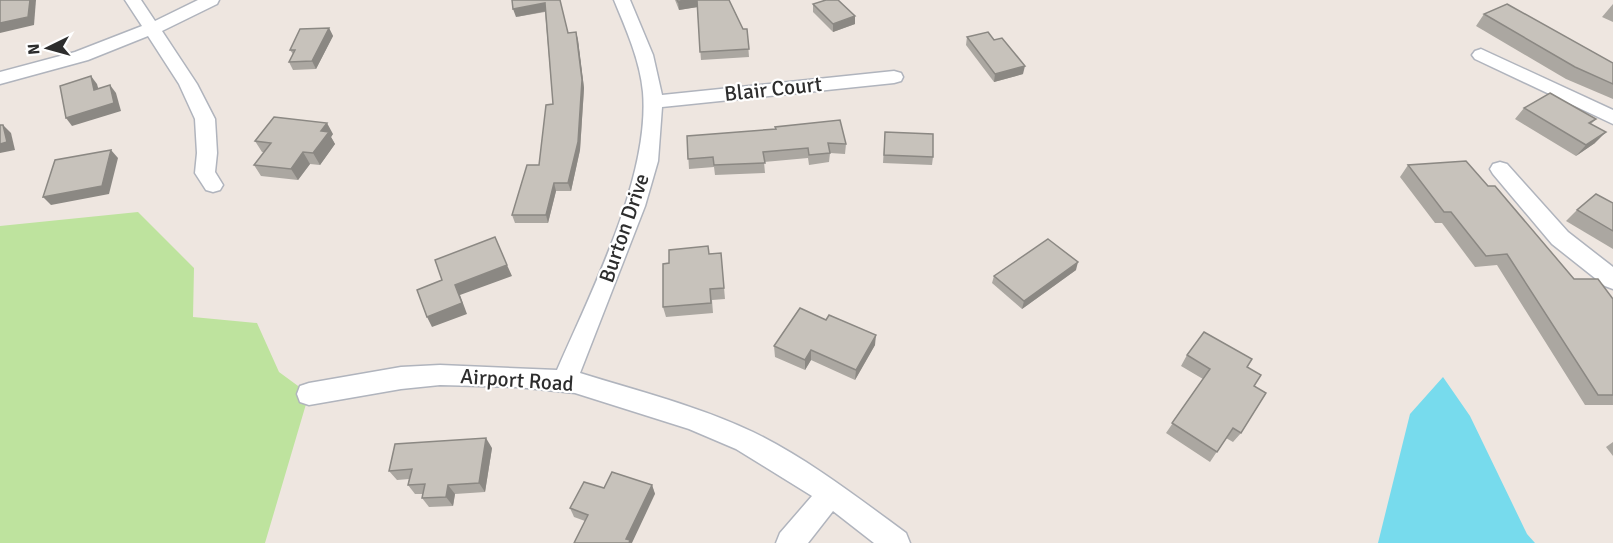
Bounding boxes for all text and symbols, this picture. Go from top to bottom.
north arrow [18,18,78,78]
text: N [24,43,45,56]
street label: Blair Court [723,71,823,107]
street label: Burton Drive [593,170,655,286]
street label: Airport Road [460,363,574,397]

